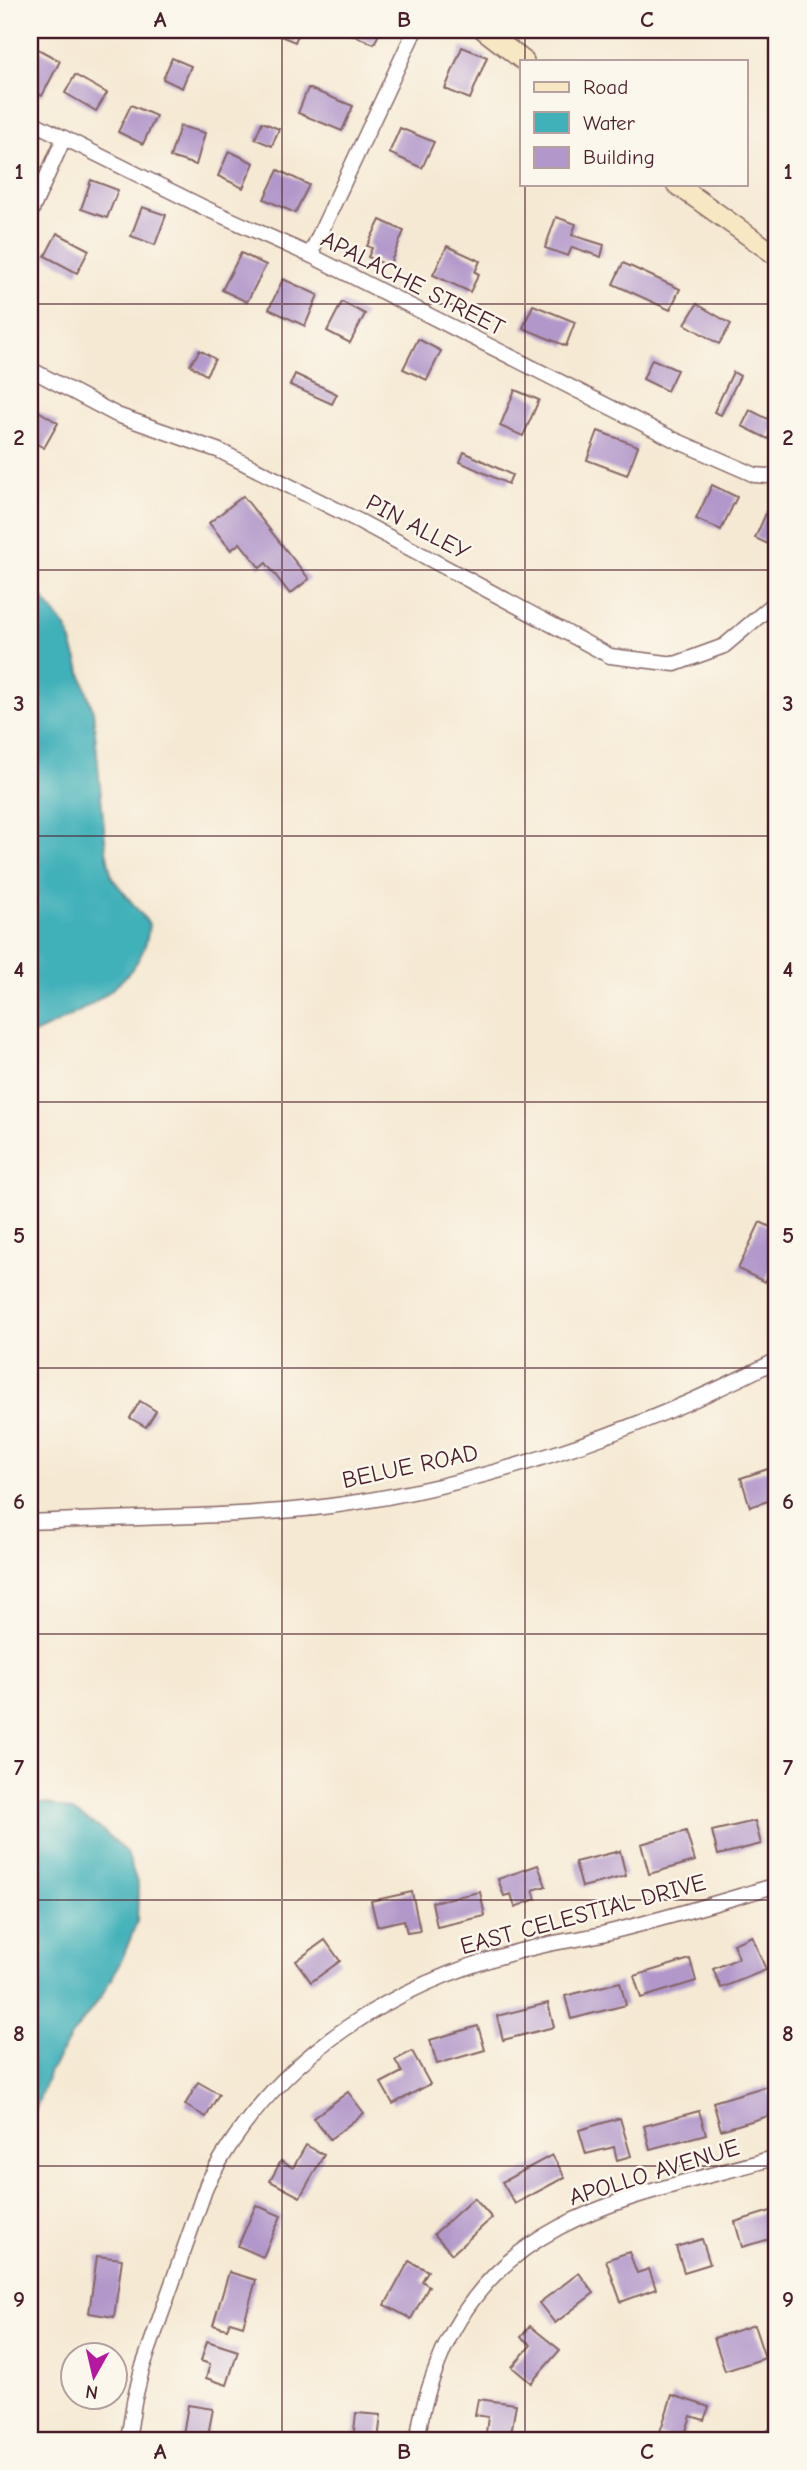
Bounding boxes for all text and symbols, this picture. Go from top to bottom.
text: A [154,6,167,33]
text: B [397,6,411,33]
text: C [640,6,654,33]
legend [520,60,748,186]
text: Road [583,75,628,99]
text: Water [583,111,636,135]
text: Building [583,145,655,169]
text: 1 [14,158,24,185]
text: 1 [783,158,793,185]
street label: APALACHE STREET [316,225,510,342]
text: 2 [13,424,25,451]
text: 2 [782,424,794,451]
street label: PIN ALLEY [361,488,475,566]
text: 3 [13,690,25,717]
text: 3 [782,690,794,717]
text: 4 [14,956,25,983]
text: 4 [783,956,794,983]
text: 5 [13,1222,25,1249]
text: 5 [782,1222,794,1249]
street label: BELUE ROAD [339,1438,481,1494]
text: 6 [13,1488,25,1515]
text: 6 [782,1488,794,1515]
text: 7 [14,1754,25,1781]
text: 7 [783,1754,794,1781]
street label: EAST CELESTIAL DRIVE [457,1868,709,1960]
text: 8 [13,2020,25,2047]
text: 8 [782,2020,794,2047]
street label: APOLLO AVENUE [565,2133,743,2211]
text: 9 [13,2286,25,2313]
text: 9 [782,2286,794,2313]
north arrow [60,2340,130,2410]
text: N [84,2380,99,2404]
text: A [154,2438,167,2465]
text: B [397,2438,411,2465]
text: C [640,2438,654,2465]

